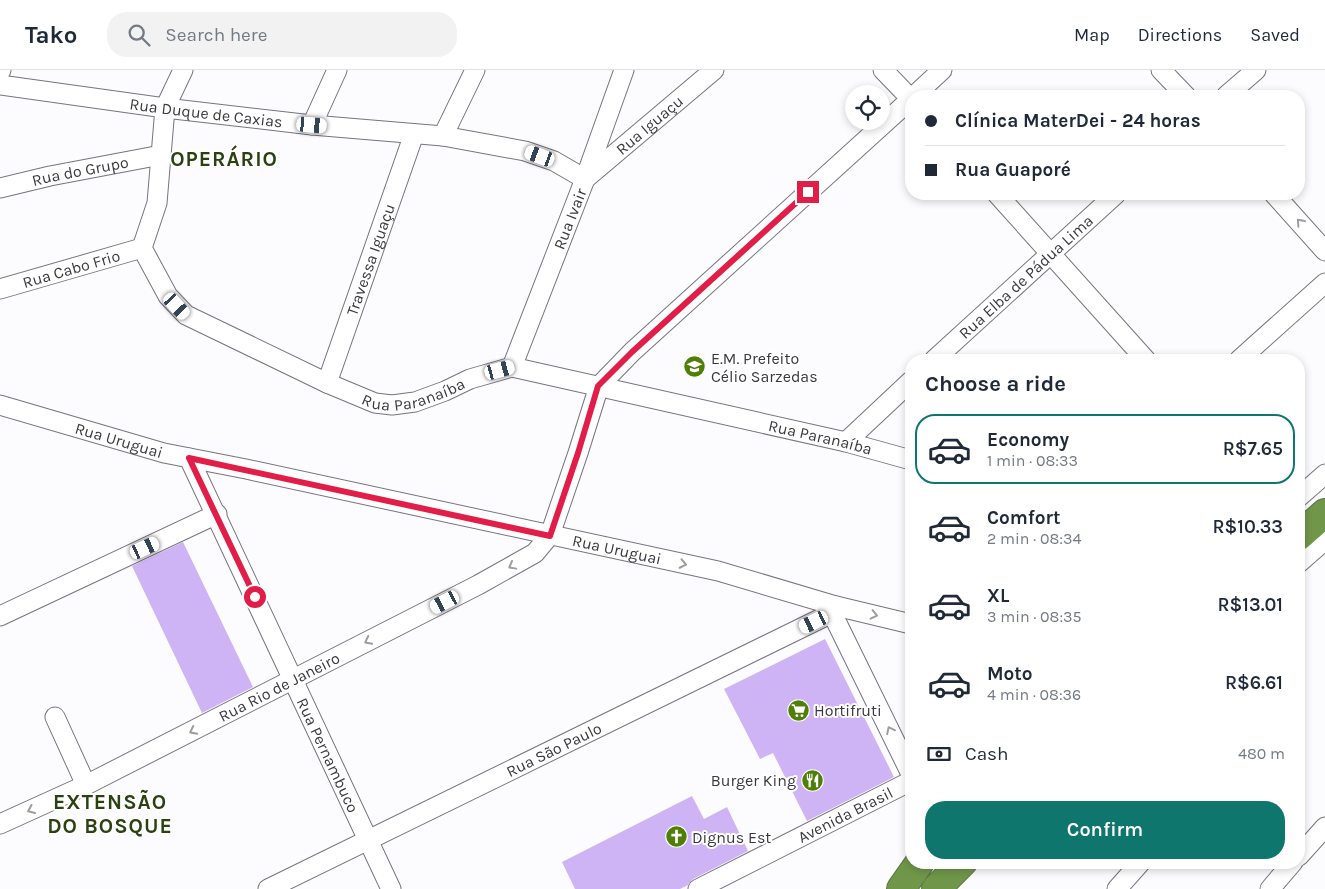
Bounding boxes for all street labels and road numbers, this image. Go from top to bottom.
street label: Rua Iguaçu [612,91,687,159]
street label: Rua Duque de Caxias [128,94,284,132]
street label: Rua do Grupo [30,152,130,190]
street label: Rua Ivair [550,185,591,252]
street label: Travessa Iguaçu [342,201,399,318]
street label: Rua Elba de Pádua Lima [955,211,1097,343]
street label: Rua Cabo Frio [20,246,122,292]
street label: Rua Paranaíba [359,374,468,415]
street label: Rua Paranaíba [767,416,874,459]
street label: Rua Uruguai [73,418,165,462]
street label: Rua Uruguai [571,531,663,569]
street label: Rua Rio de Janeiro [215,648,343,726]
street label: Rua Pernambuco [293,695,363,816]
street label: Rua São Paulo [503,718,605,781]
street label: Avenida Brasil [795,783,896,847]

